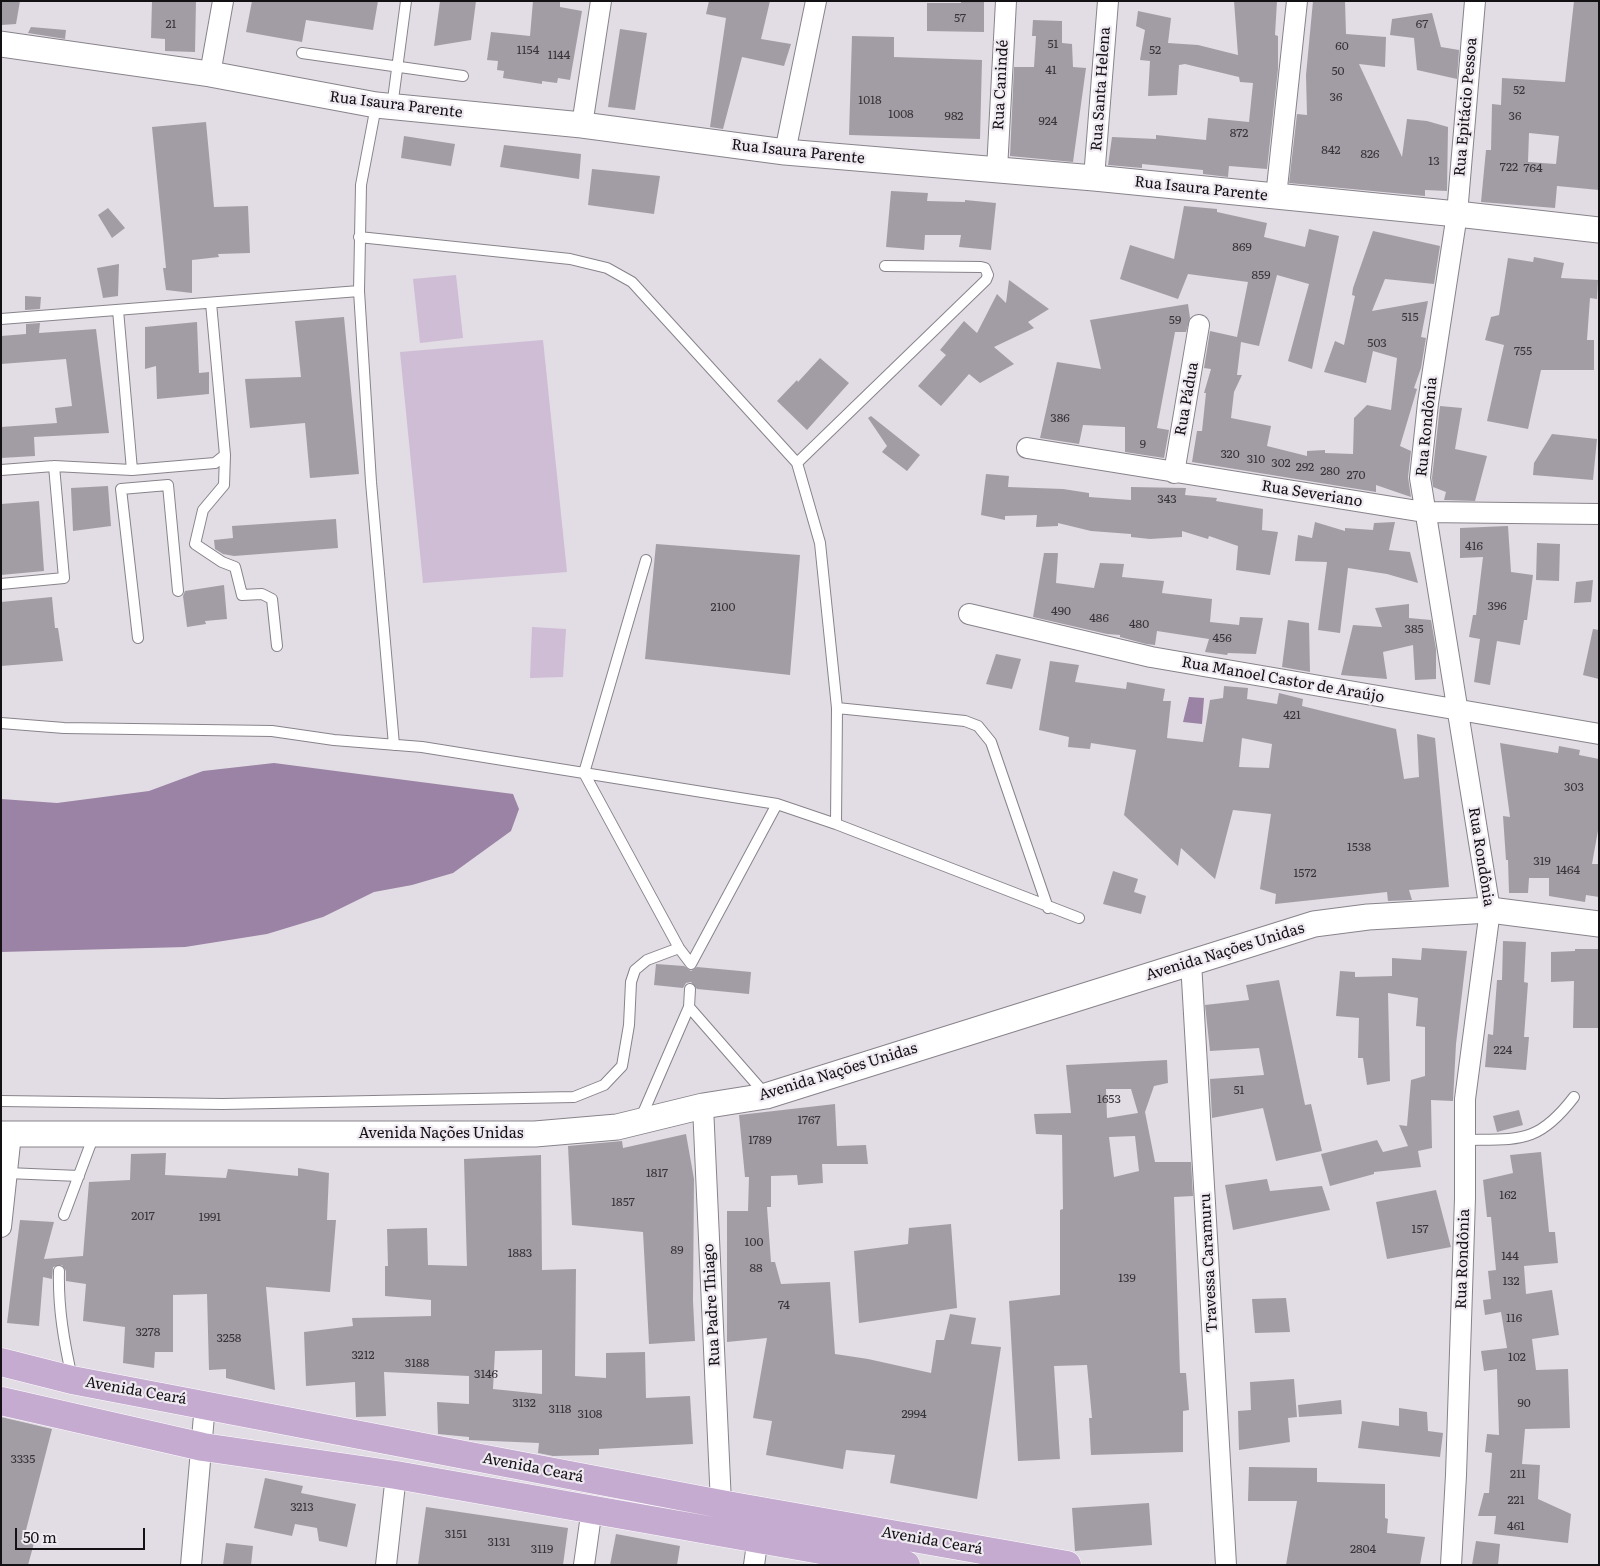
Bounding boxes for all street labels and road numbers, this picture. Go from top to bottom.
street label: Rua Santa Helena [1088,26,1114,152]
street label: Rua Epitácio Pessoa [1451,37,1481,177]
street label: Rua Canindé [990,39,1012,131]
street label: Rua Isaura Parente [328,88,464,122]
street label: Rua Isaura Parente [730,136,866,168]
street label: Rua Isaura Parente [1133,173,1269,205]
street label: Rua Pádua [1172,361,1202,437]
street label: Rua Rondônia [1413,376,1441,478]
street label: Rua Severiano [1260,477,1364,511]
street label: Rua Manoel Castor de Araújo [1180,653,1386,707]
street label: Rua Rondônia [1464,806,1498,908]
street label: Avenida Nações Unidas [1143,919,1307,985]
street label: Avenida Nações Unidas [756,1039,920,1105]
street label: Avenida Nações Unidas [359,1125,523,1143]
street label: Travessa Caramuru [1196,1193,1222,1333]
street label: Rua Rondônia [1452,1209,1474,1309]
street label: Rua Padre Thiago [700,1243,724,1367]
street label: Avenida Ceará [84,1373,188,1409]
street label: Avenida Ceará [481,1449,585,1487]
street label: Avenida Ceará [880,1523,984,1559]

